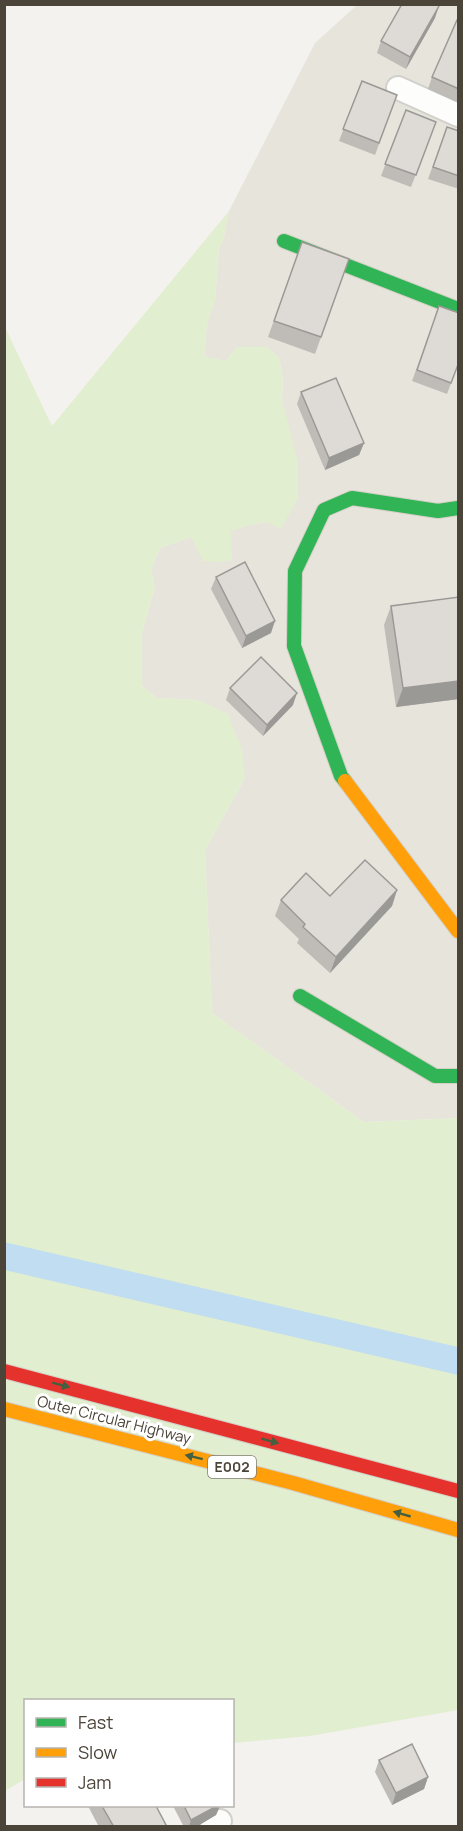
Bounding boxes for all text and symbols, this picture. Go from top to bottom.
one-way arrow [52,1381,70,1390]
street label: Outer Circular Highway [35,1390,193,1449]
one-way arrow [261,1436,279,1446]
one-way arrow [185,1452,203,1462]
road number: E002 [208,1456,256,1478]
one-way arrow [393,1509,411,1518]
legend [24,1699,234,1807]
text: Fast [78,1710,113,1734]
text: Slow [78,1740,118,1764]
text: Jam [78,1770,112,1794]

